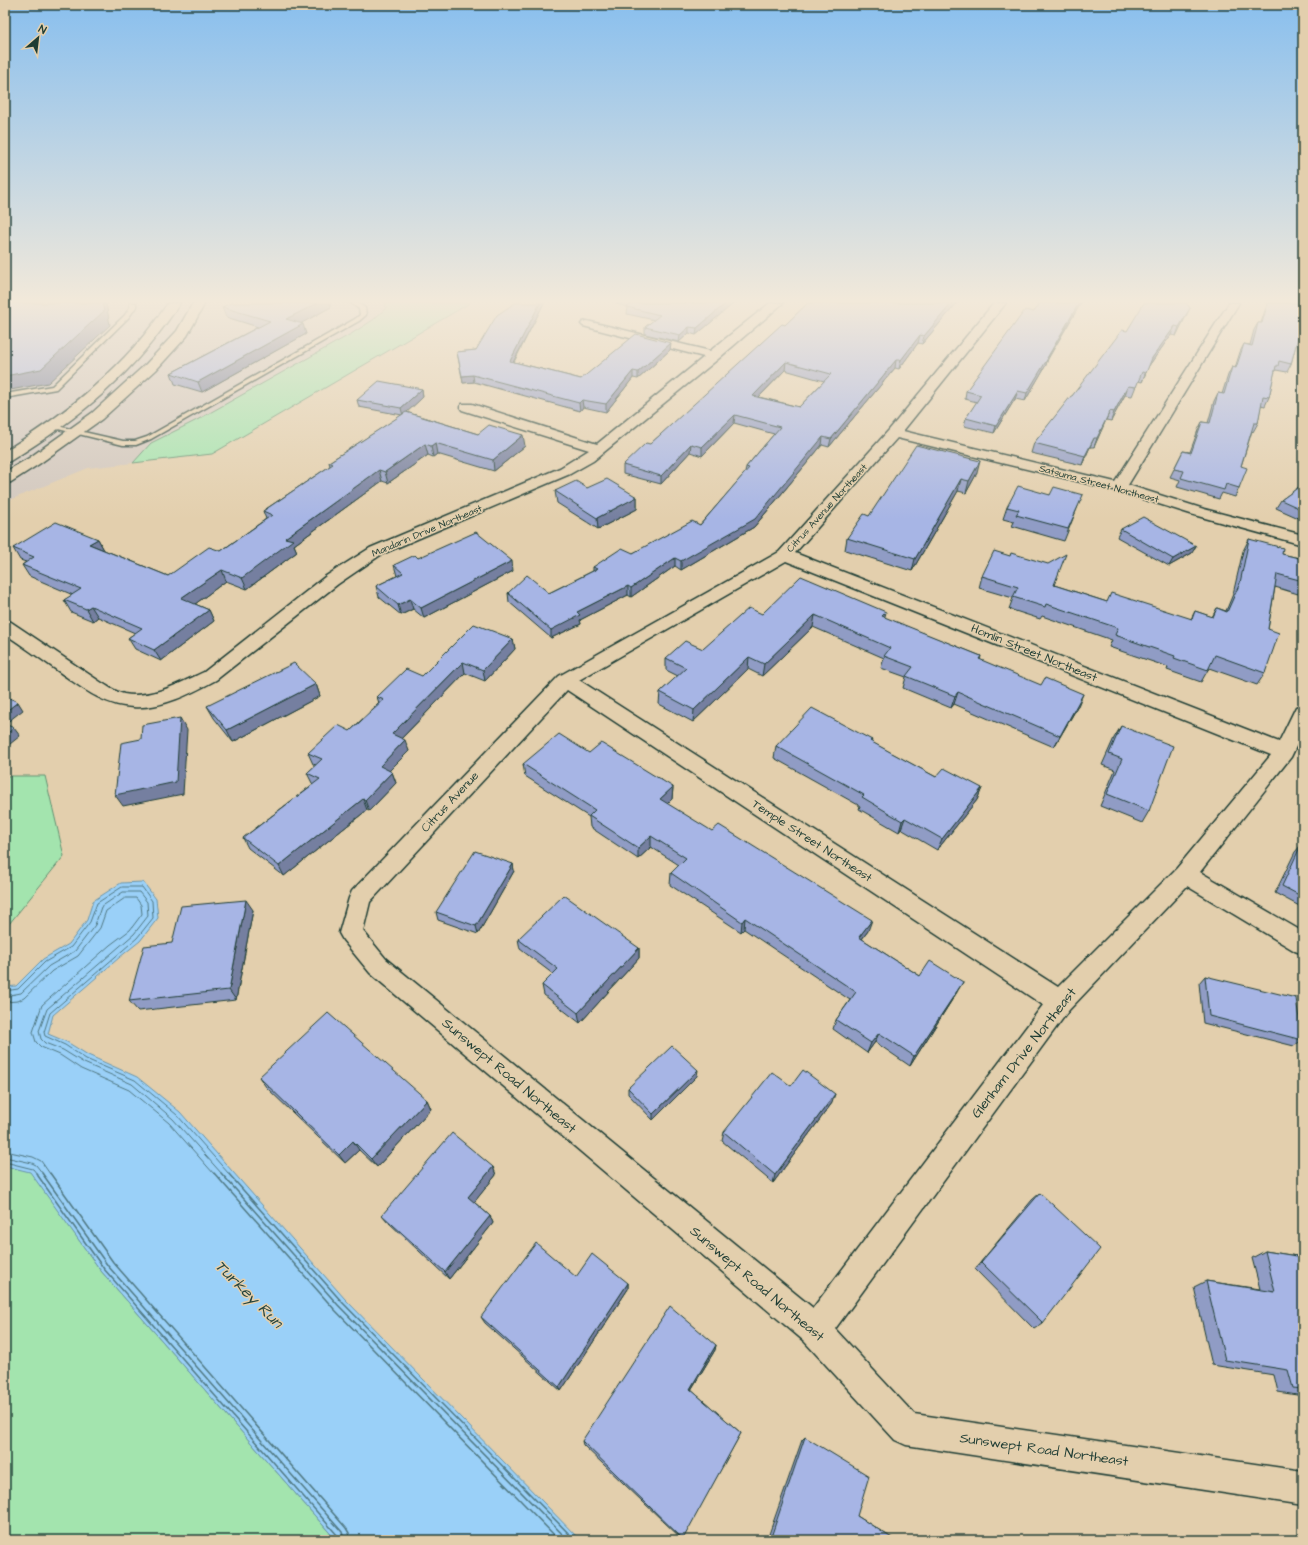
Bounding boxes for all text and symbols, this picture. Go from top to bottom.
north arrow [18,18,58,58]
text: N [36,21,49,38]
street label: Citrus Avenue Northeast [783,461,871,555]
street label: Satsuma Street Northeast [1038,461,1160,507]
street label: Mandarin Drive Northeast [370,501,484,561]
street label: Homlin Street Northeast [968,620,1100,686]
street label: Citrus Avenue [417,767,483,836]
street label: Temple Street Northeast [749,796,876,886]
street label: Glenham Drive Northeast [967,983,1082,1122]
street label: Sunswept Road Northeast [437,1014,581,1139]
street label: Sunswept Road Northeast [685,1222,829,1347]
water label: Turkey Run [209,1255,289,1335]
street label: Sunswept Road Northeast [958,1428,1130,1472]

